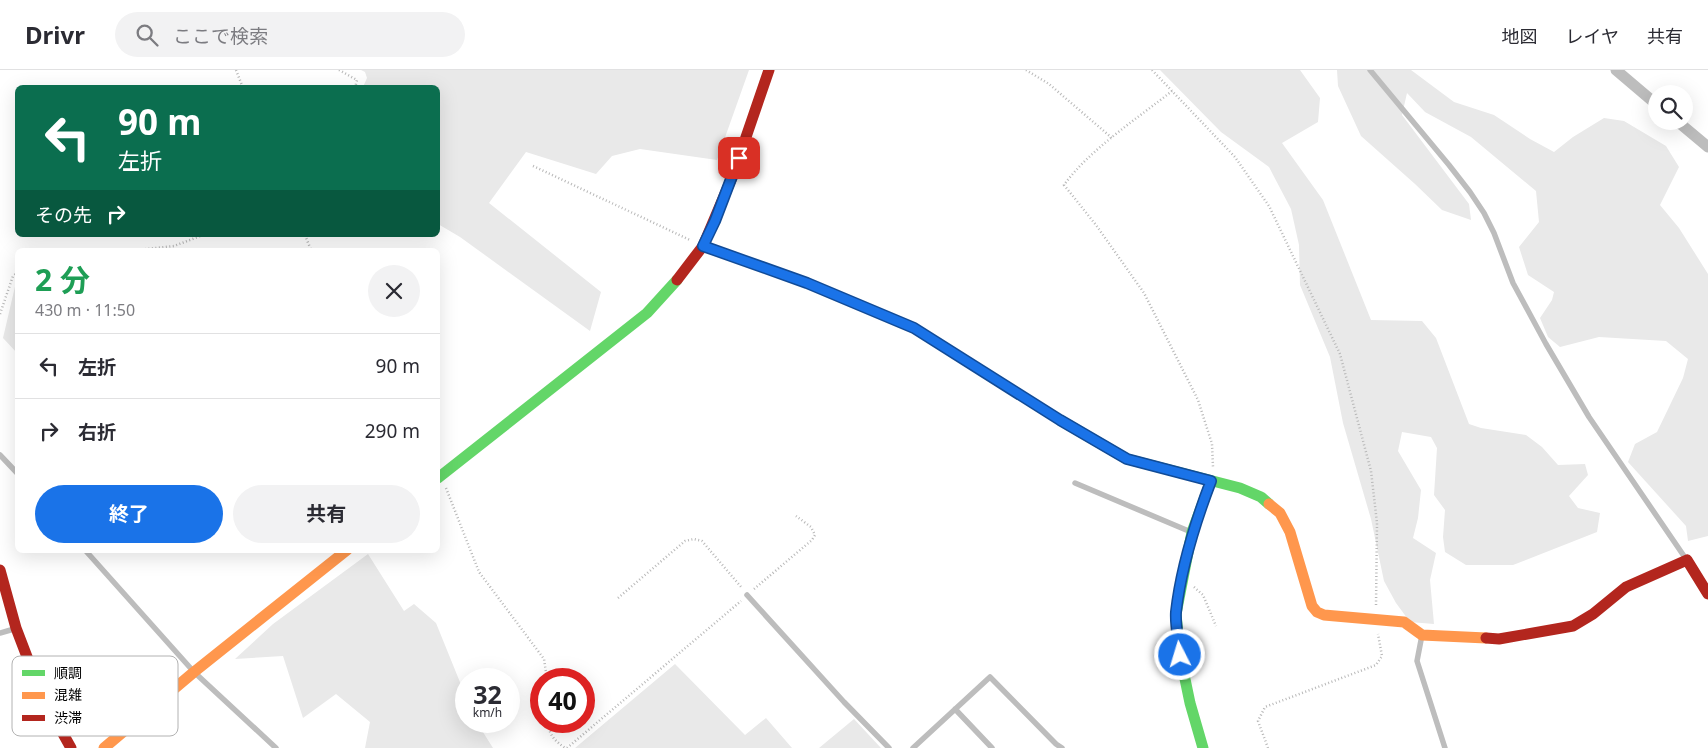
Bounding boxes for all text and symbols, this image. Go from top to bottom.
search box [115,12,465,57]
text: Drivr [25,18,85,51]
icon: search [133,21,161,49]
text: ここで検索 [173,23,268,49]
text: 地図 [1502,24,1538,48]
text: レイヤ [1566,24,1619,48]
text: 共有 [1647,24,1683,48]
map controls [1648,85,1693,130]
button: search [1648,85,1693,130]
text: 90 m [118,98,201,145]
icon: left [35,105,100,170]
pin [718,137,760,179]
icon: arrive [725,144,753,172]
text: 左折 [118,145,162,175]
icon: right [102,200,130,228]
text: その先 [35,202,92,228]
text: 2 分 [35,259,90,300]
button: close [368,265,420,317]
text: 430 m · 11:50 [35,299,135,321]
icon: left [35,352,63,380]
text: 90 m [376,353,420,379]
text: 左折 [78,354,116,380]
icon: right [35,417,63,445]
text: 290 m [365,418,420,444]
text: 右折 [78,419,116,445]
button: 終了 [35,485,223,543]
button: 共有 [233,485,420,543]
position arrow [1153,628,1205,680]
legend [12,656,178,736]
text: 順調 [54,663,82,682]
speed limit sign: 40 [530,668,595,733]
text: 32 [473,677,502,711]
text: 混雑 [54,685,82,704]
text: km/h [473,704,502,721]
text: 渋滞 [54,708,82,727]

